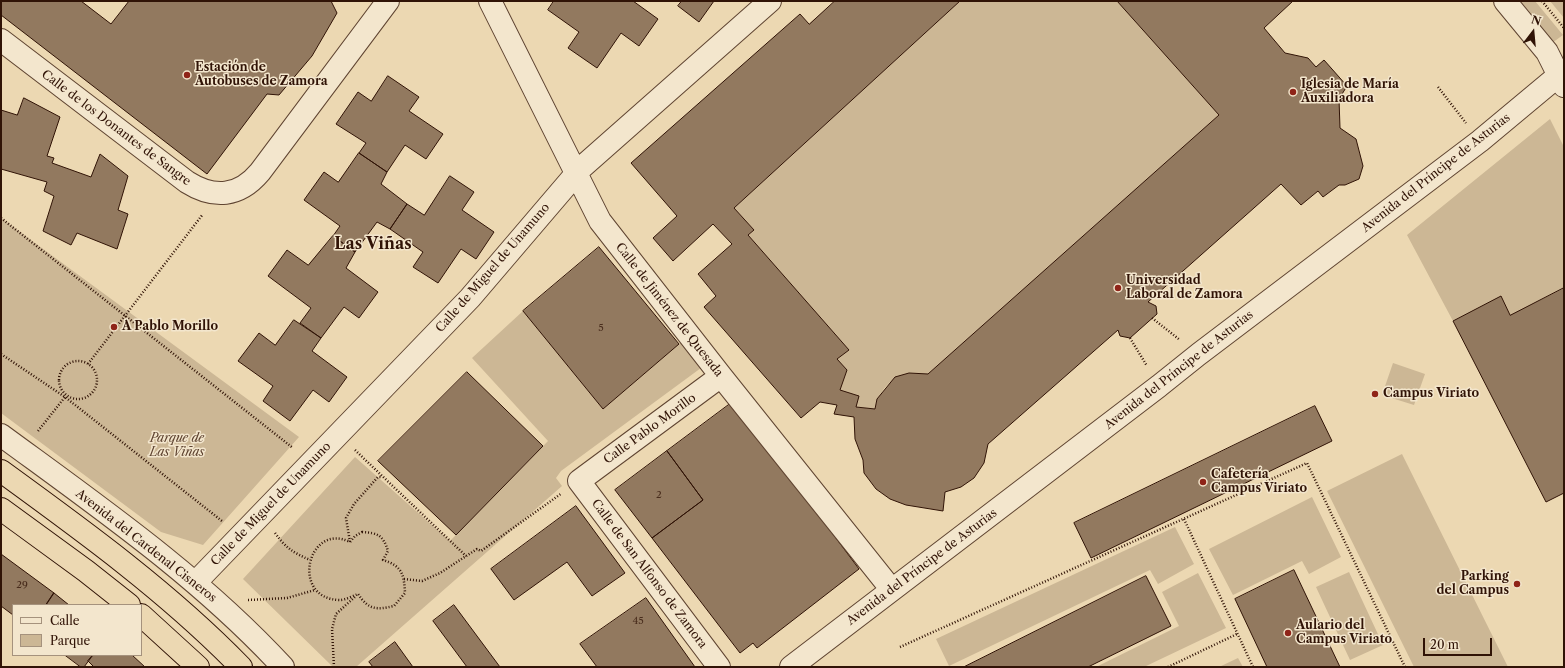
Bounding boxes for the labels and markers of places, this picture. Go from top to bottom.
place label: Estación de Autobuses de Zamora [195,61,328,89]
marker: Estación de Autobuses de Zamora [182,70,192,80]
place label: Iglesia de María Auxiliadora [1301,78,1399,106]
marker: Iglesia de María Auxiliadora [1288,87,1298,97]
place label: Universidad Laboral de Zamora [1126,274,1243,302]
marker: Universidad Laboral de Zamora [1113,283,1123,293]
place label: A Pablo Morillo [122,320,218,334]
marker: A Pablo Morillo [109,322,119,332]
place label: Campus Viriato [1383,387,1479,401]
marker: Campus Viriato [1370,389,1380,399]
place label: Cafetería Campus Viriato [1211,468,1307,496]
marker: Cafetería Campus Viriato [1198,477,1208,487]
place label: Parking del Campus [1436,570,1509,598]
marker: Parking del Campus [1512,579,1522,589]
place label: Aulario del Campus Viriato [1296,619,1392,647]
marker: Aulario del Campus Viriato [1283,628,1293,638]

